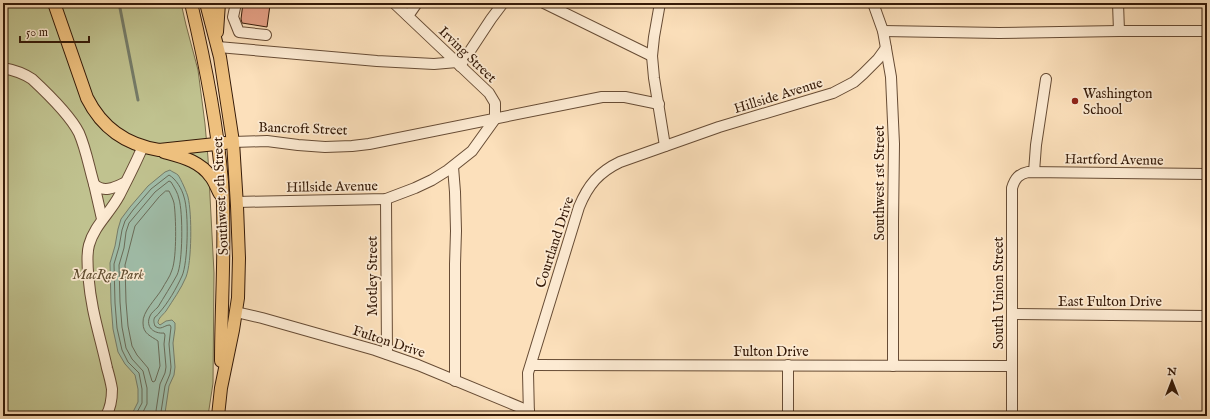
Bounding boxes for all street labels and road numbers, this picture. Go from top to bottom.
street label: Irving Street [434,23,500,87]
street label: Hillside Avenue [732,74,825,118]
street label: Bancroft Street [258,118,348,140]
street label: Southwest 1st Street [871,125,889,241]
street label: Southwest 9th Street [209,136,233,256]
street label: Hartford Avenue [1064,150,1164,170]
street label: Hillside Avenue [286,177,379,197]
street label: Courtland Drive [532,194,578,290]
street label: Motley Street [364,236,382,316]
street label: South Union Street [990,236,1008,349]
street label: East Fulton Drive [1058,293,1162,311]
street label: Fulton Drive [350,322,428,362]
street label: Fulton Drive [733,343,809,361]

